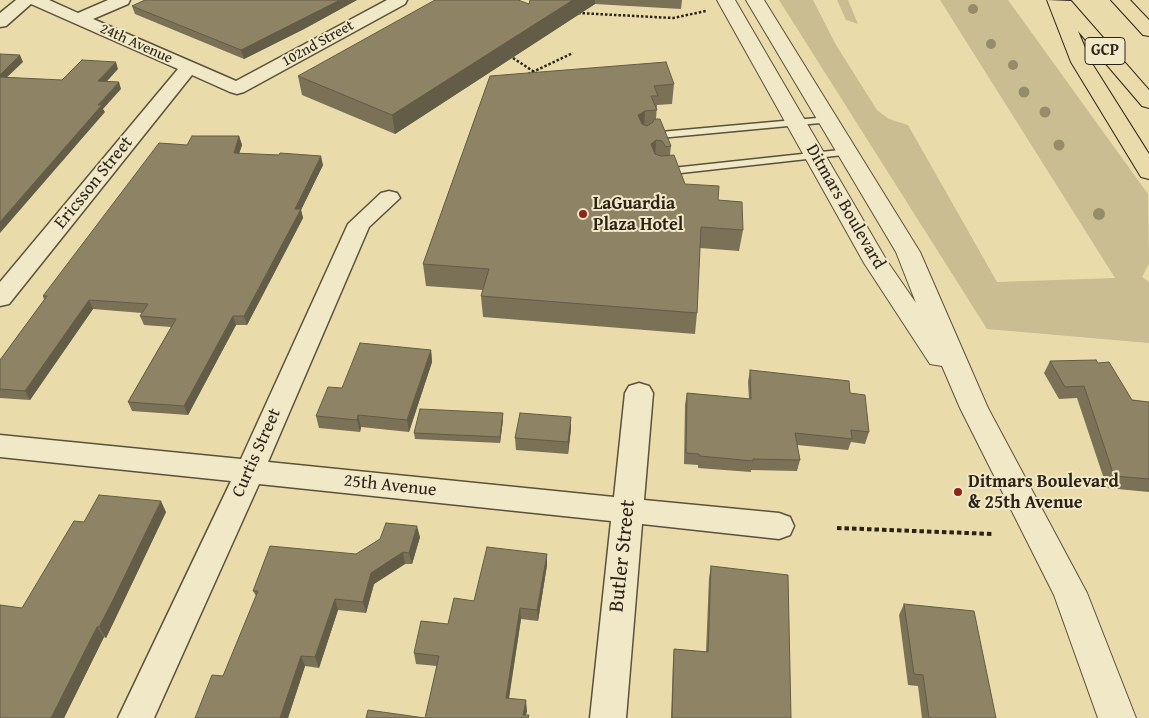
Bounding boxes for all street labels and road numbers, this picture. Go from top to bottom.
street label: 102nd Street [279,17,357,71]
street label: 24th Avenue [97,20,175,68]
road number: GCP [1085,37,1125,64]
street label: Ericsson Street [50,132,138,234]
street label: Ditmars Boulevard [800,141,890,273]
street label: Curtis Street [228,405,286,501]
street label: 25th Avenue [343,470,437,502]
street label: Butler Street [605,499,641,613]

